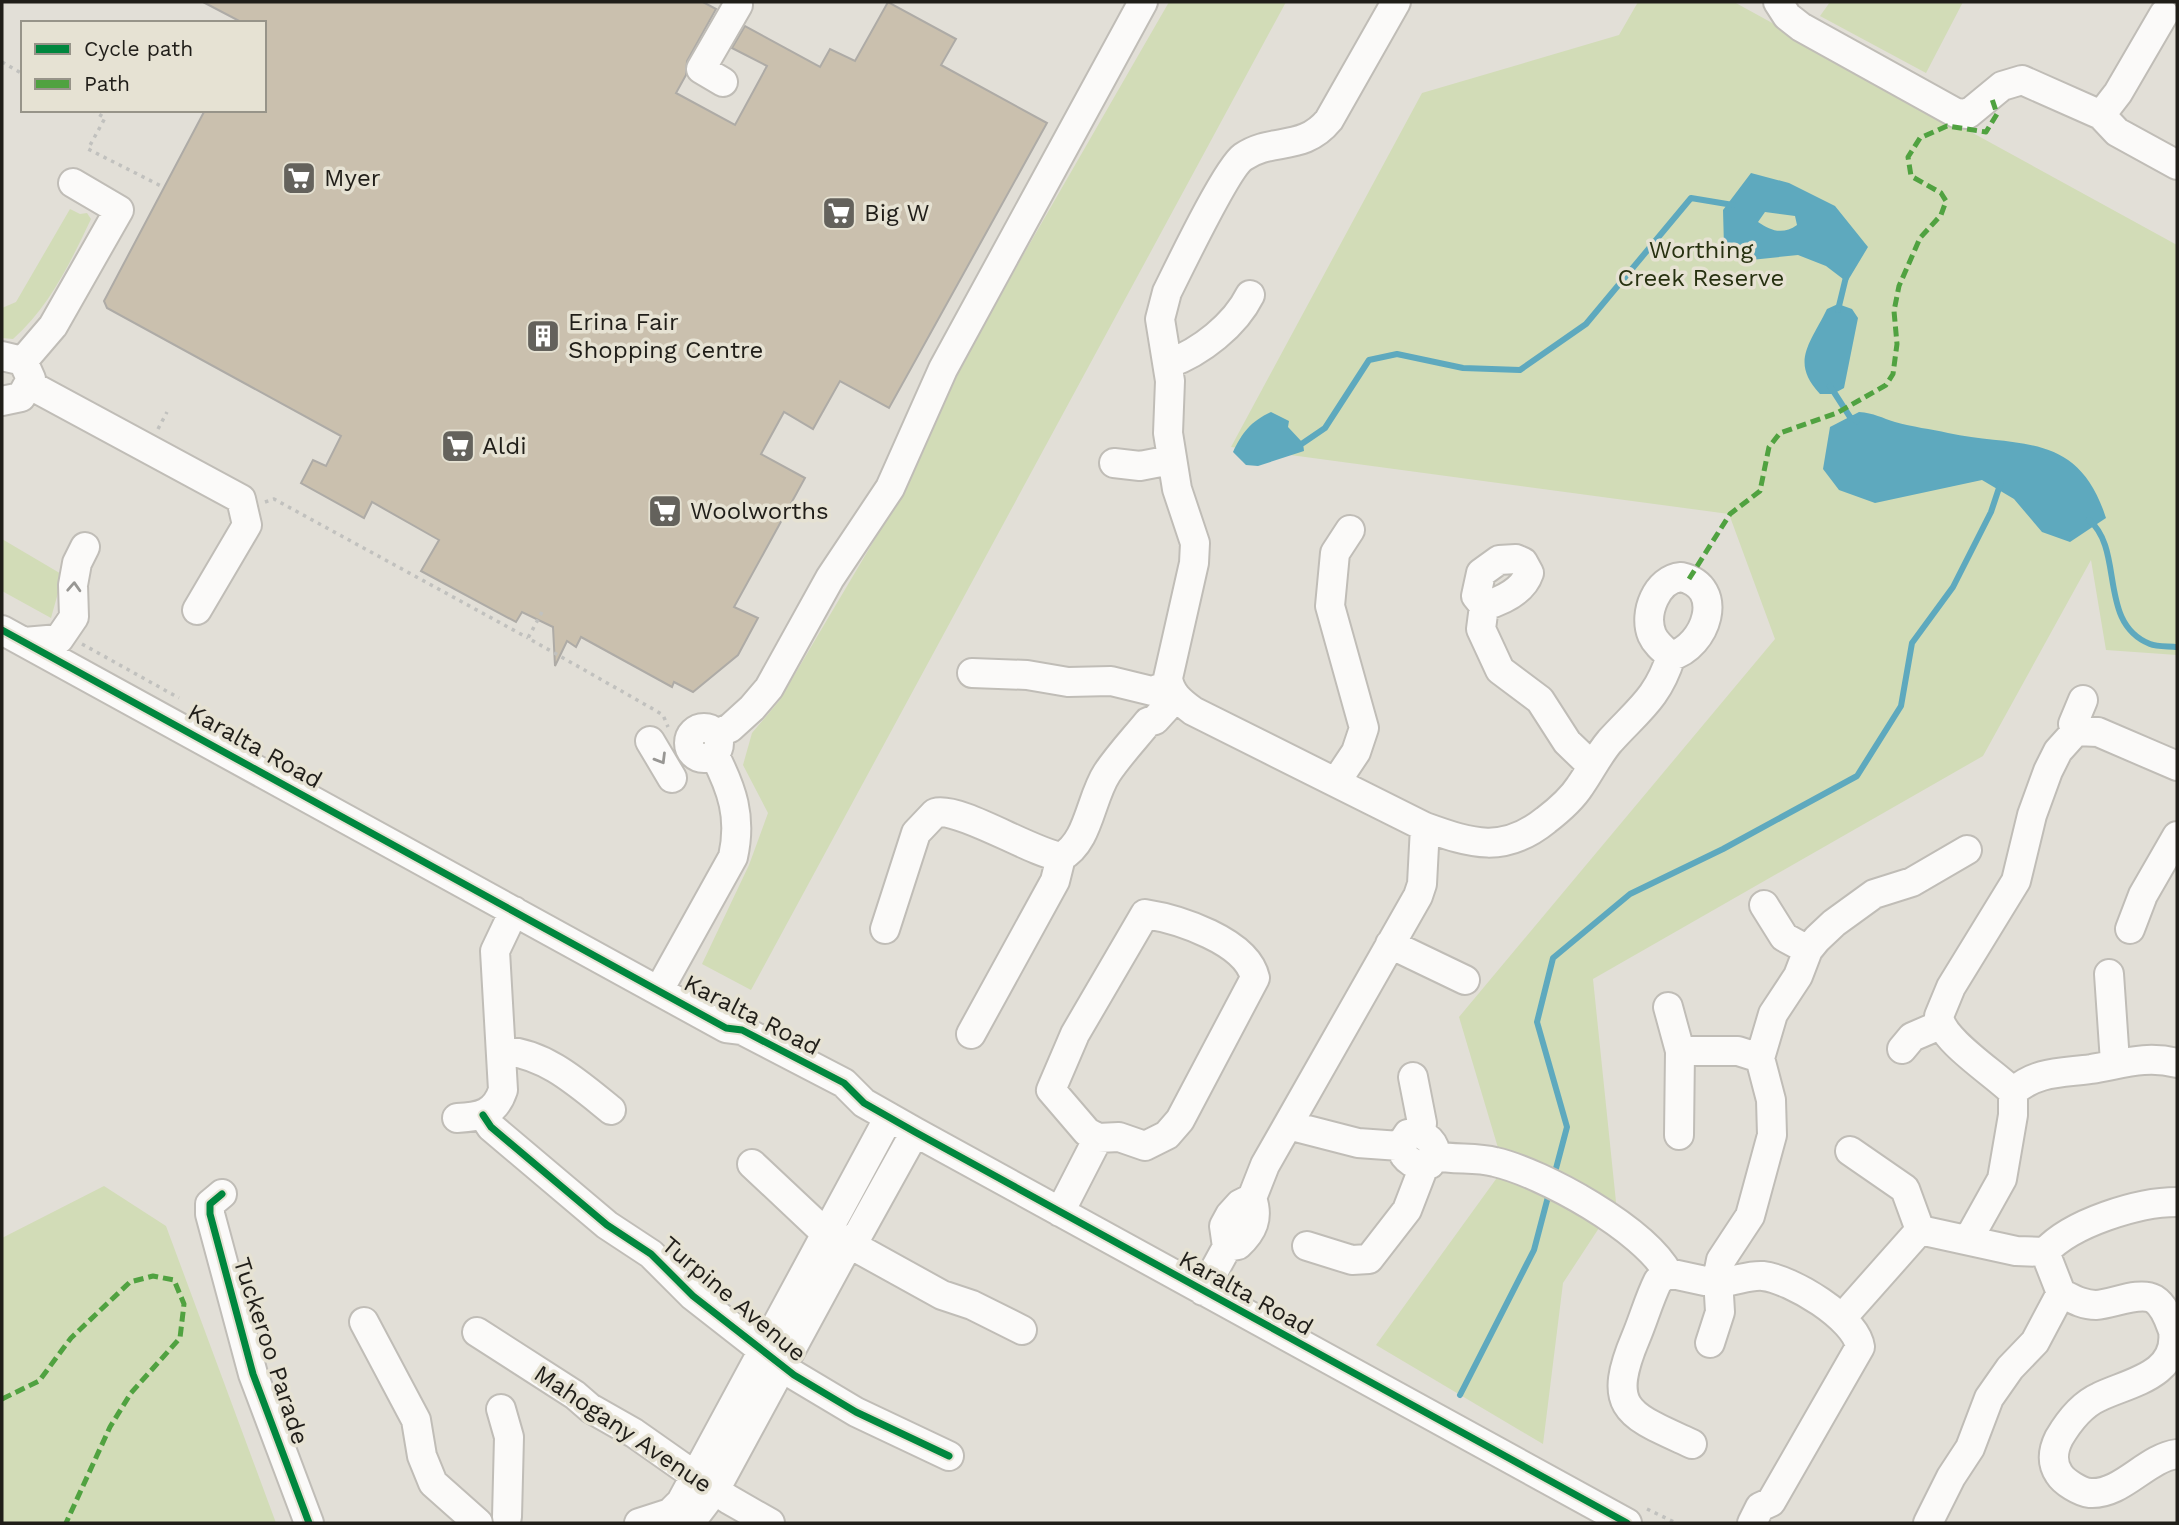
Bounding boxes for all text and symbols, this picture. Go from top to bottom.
legend [21,21,266,112]
text: Cycle path [84,36,193,61]
text: Path [84,71,130,96]
supermarket icon: Myer [280,159,318,197]
place label: Myer [324,164,381,192]
supermarket icon: Big W [820,194,858,232]
place label: Big W [864,199,930,227]
park label: Worthing Creek Reserve [1618,236,1784,292]
place label: Erina Fair Shopping Centre [568,308,763,364]
building icon: Erina Fair Shopping Centre [524,317,562,355]
supermarket icon: Aldi [439,427,477,465]
place label: Aldi [482,432,527,460]
supermarket icon: Woolworths [646,492,684,530]
place label: Woolworths [690,497,829,525]
one-way arrow [66,581,81,592]
street label: Karalta Road [183,698,327,794]
one-way arrow [653,752,666,765]
street label: Karalta Road [679,969,825,1061]
street label: Turpine Avenue [656,1230,812,1368]
street label: Karalta Road [1174,1245,1318,1341]
street label: Tuckeroo Parade [228,1254,314,1448]
street label: Mahogany Avenue [529,1359,717,1499]

